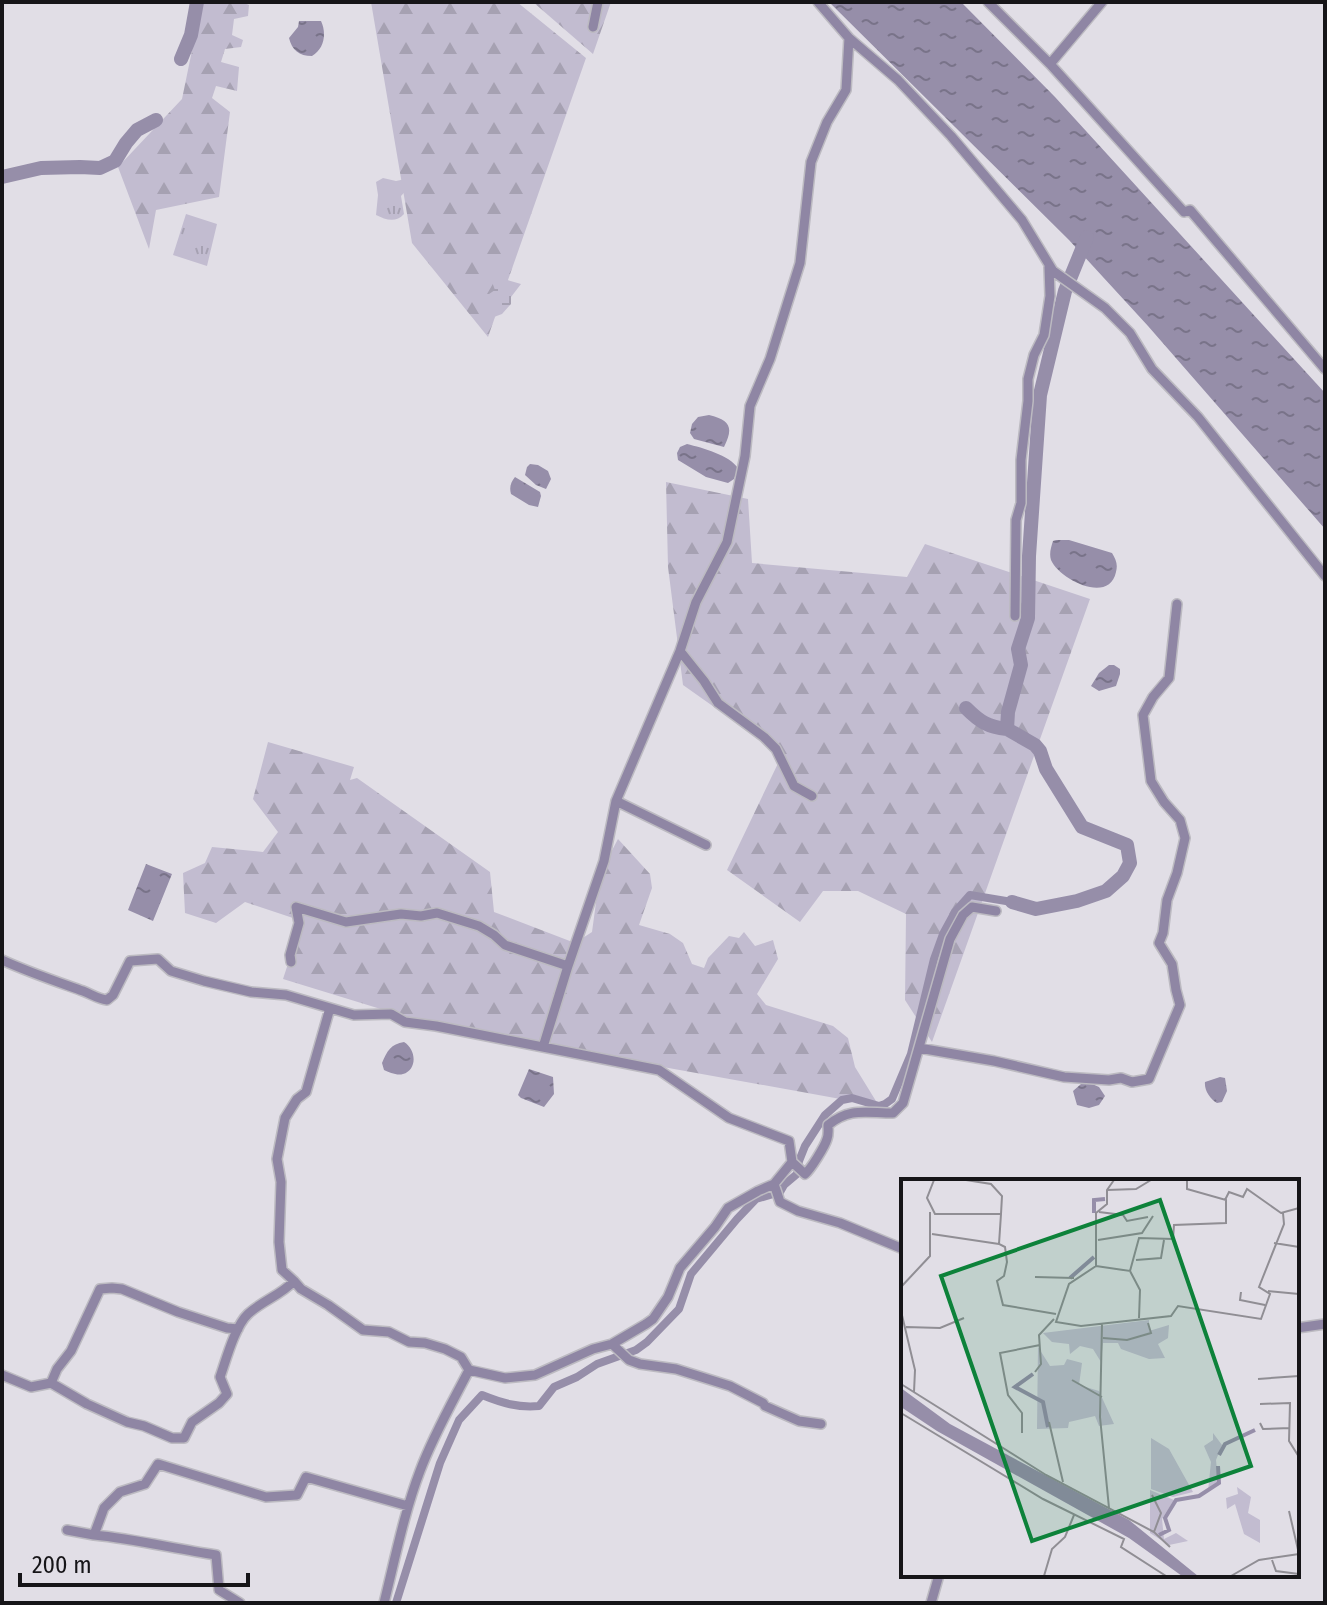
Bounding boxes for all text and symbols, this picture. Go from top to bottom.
inset map [901,1179,1299,1577]
scale bar [20,1537,248,1587]
text: 200 m [32,1551,92,1579]

